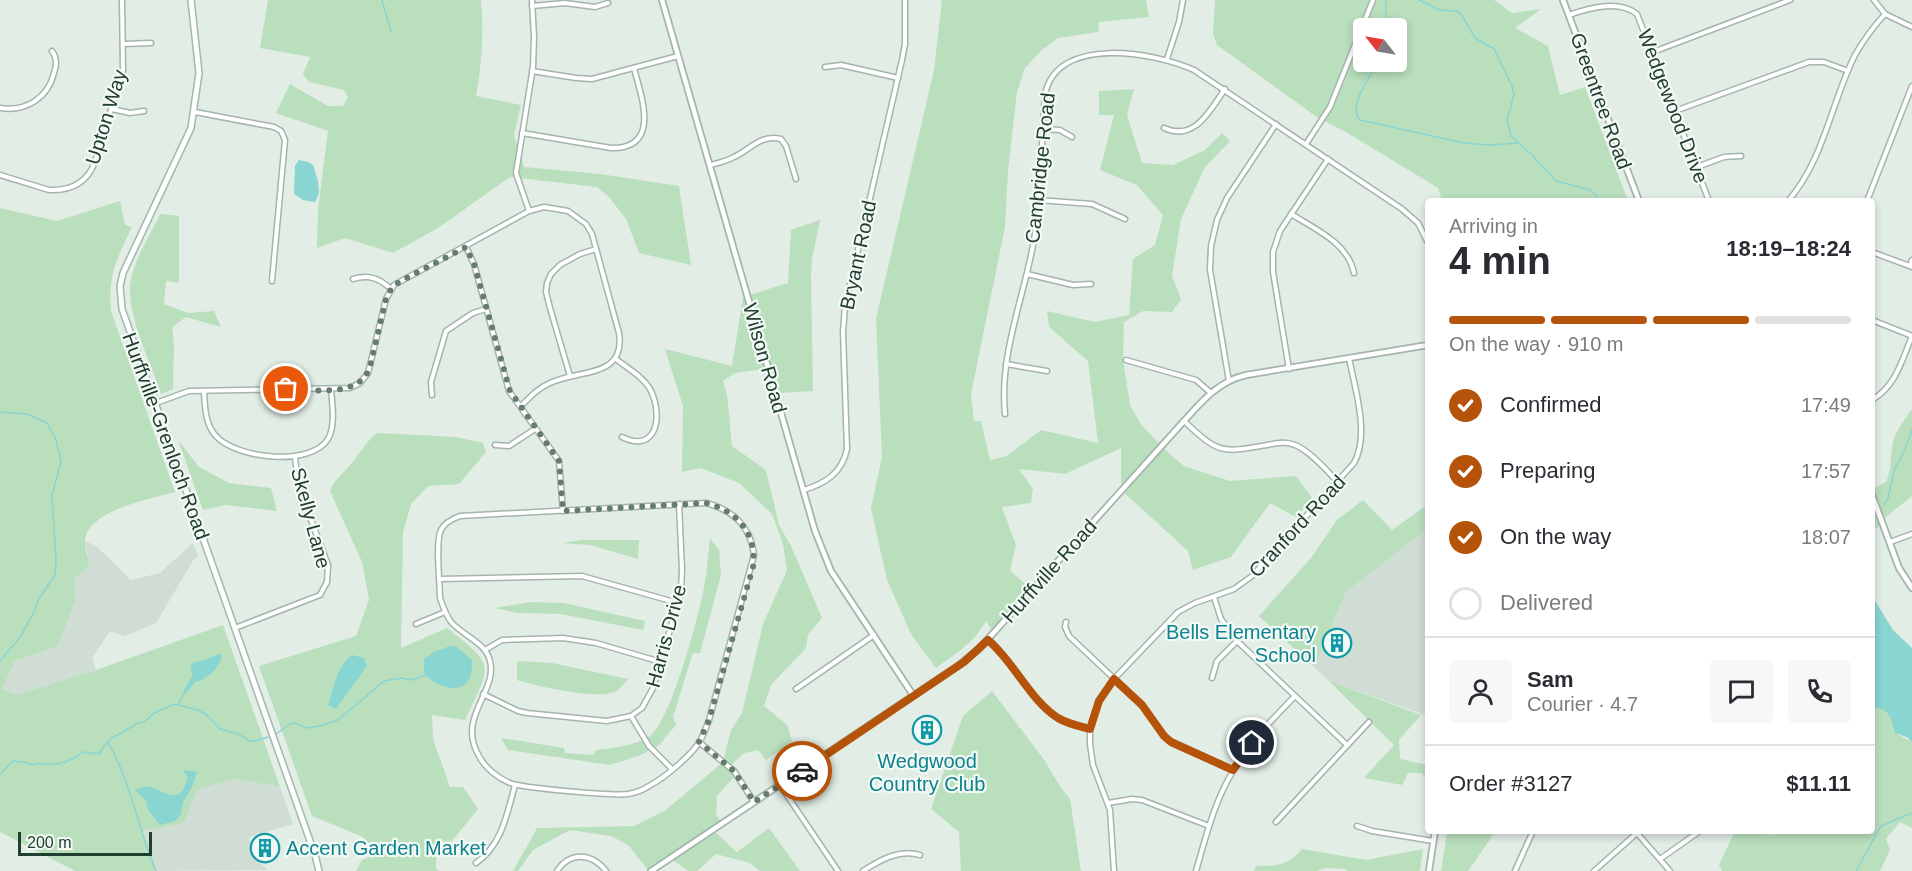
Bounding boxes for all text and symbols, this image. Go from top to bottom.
north arrow [1353,18,1407,72]
map controls [1353,18,1407,72]
street label: Wedgewood Drive [1634,26,1712,186]
street label: Greentree Road [1566,30,1636,172]
street label: Upton Way [81,67,131,167]
street label: Cambridge Road [1021,92,1059,244]
street label: Bryant Road [836,198,880,312]
text: Arriving in [1449,215,1538,237]
text: 18:19–18:24 [1726,236,1851,261]
text: 4 min [1449,239,1551,282]
street label: Wilson Road [739,300,791,416]
street label: Hurffville-Grenloch Road [118,330,214,542]
text: On the way · 910 m [1449,333,1624,355]
pin [260,363,311,414]
icon: bag [269,372,302,405]
icon: check [1449,389,1482,422]
text: Confirmed [1500,392,1601,417]
text: 17:49 [1801,394,1851,416]
icon: check [1449,455,1482,488]
text: Preparing [1500,458,1595,483]
text: 17:57 [1801,460,1851,482]
street label: Skelly Lane [287,465,335,571]
street label: Cranford Road [1244,471,1350,581]
street label: Hurffville Road [997,515,1101,627]
icon: check [1449,521,1482,554]
text: On the way [1500,524,1611,549]
text: 18:07 [1801,526,1851,548]
street label: Harris Drive [642,582,690,690]
text: Delivered [1500,590,1593,615]
place label: Bells Elementary School [1166,621,1316,666]
building icon: Bells Elementary School [1321,627,1353,659]
button: person [1449,660,1512,723]
button: chat [1710,660,1773,723]
button: phone [1788,660,1851,723]
text: Sam [1527,667,1573,692]
text: Courier · 4.7 [1527,693,1638,715]
building icon: Wedgwood Country Club [911,714,943,746]
pin [1226,717,1277,768]
icon: home [1235,726,1268,759]
courier [772,741,832,801]
place label: Wedgwood Country Club [869,750,985,795]
icon: car [786,755,819,788]
text: Order #3127 [1449,771,1573,796]
text: $11.11 [1786,771,1851,796]
scale bar [18,829,152,856]
building icon: Accent Garden Market [249,832,281,864]
text: 200 m [27,834,71,851]
place label: Accent Garden Market [286,837,487,859]

